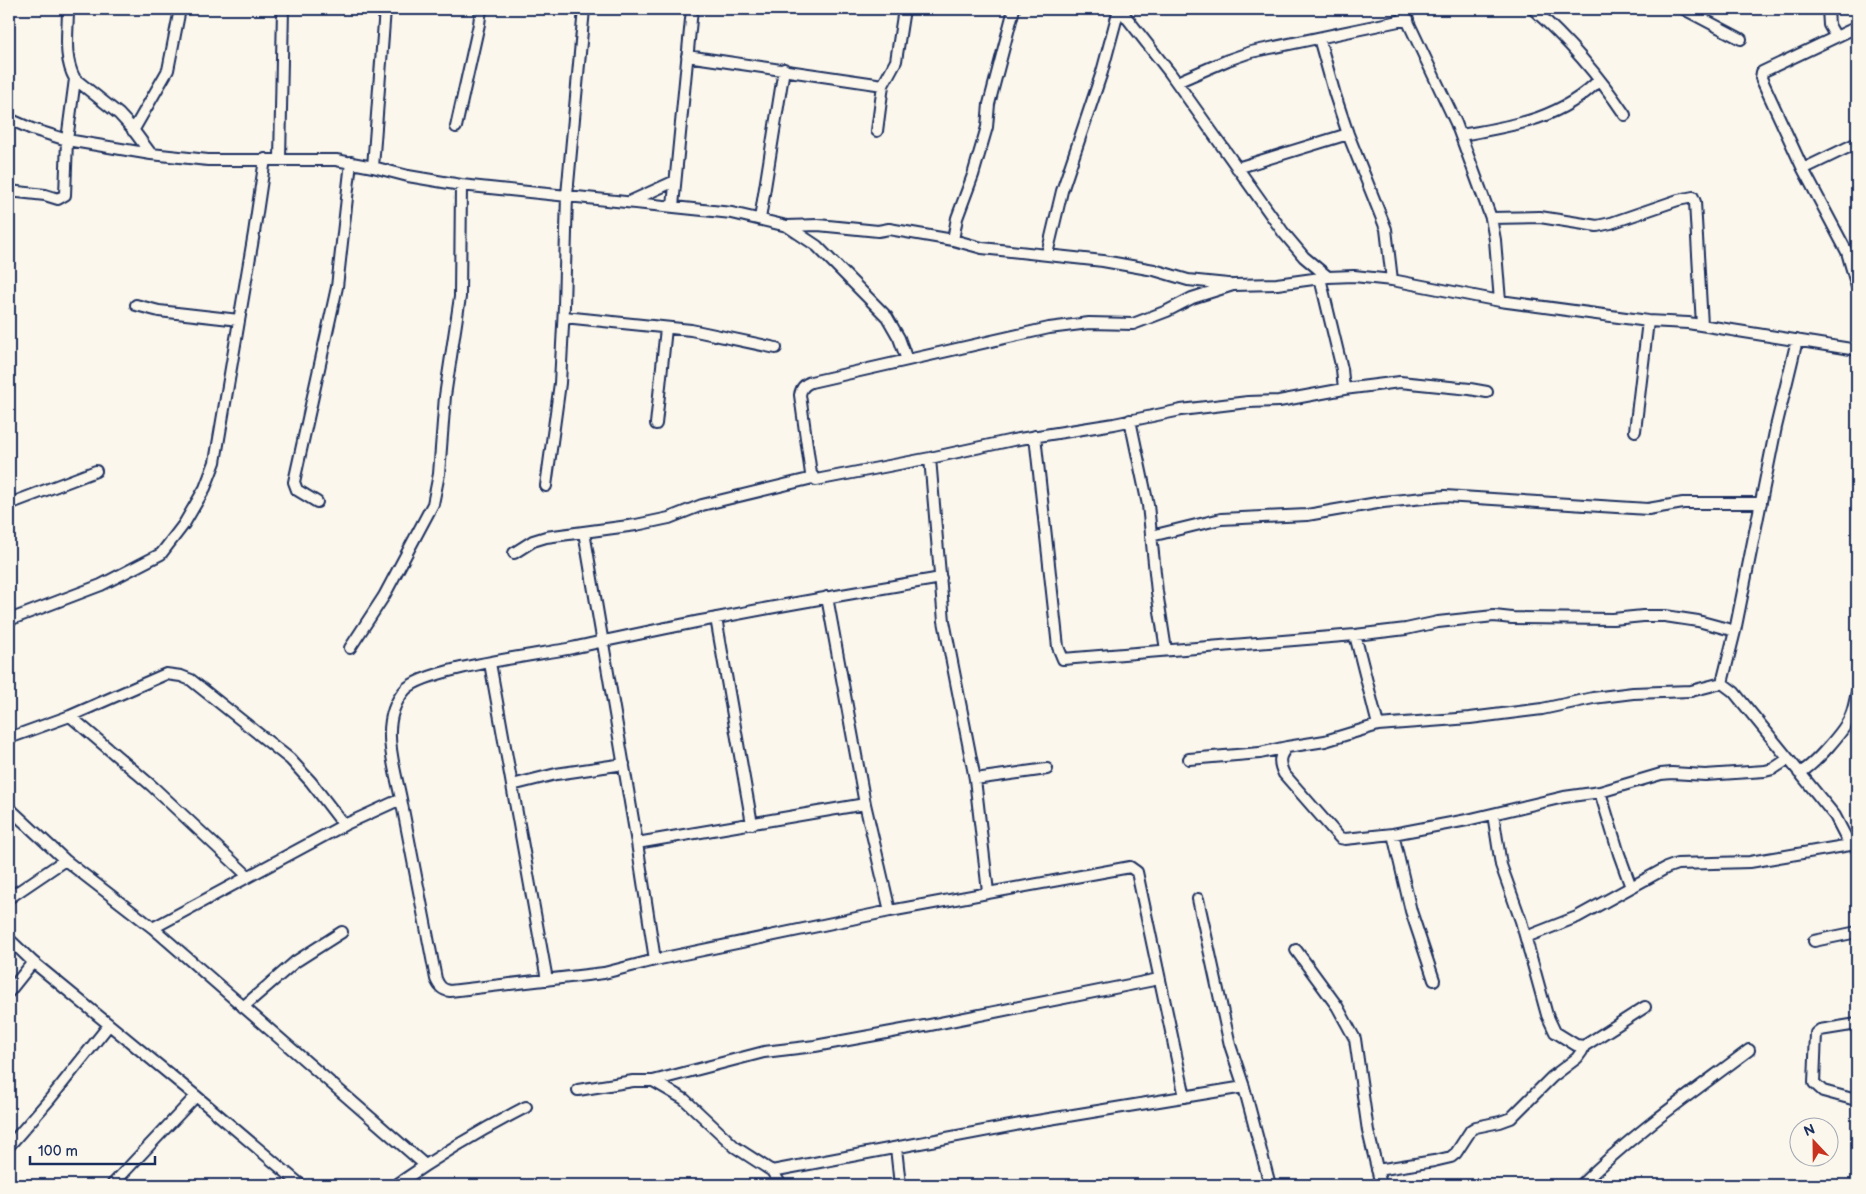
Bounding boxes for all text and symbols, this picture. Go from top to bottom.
north arrow [1788,1116,1838,1166]
text: N [1801,1121,1817,1140]
scale bar [30,1134,155,1166]
text: 100 m [38,1142,78,1161]

